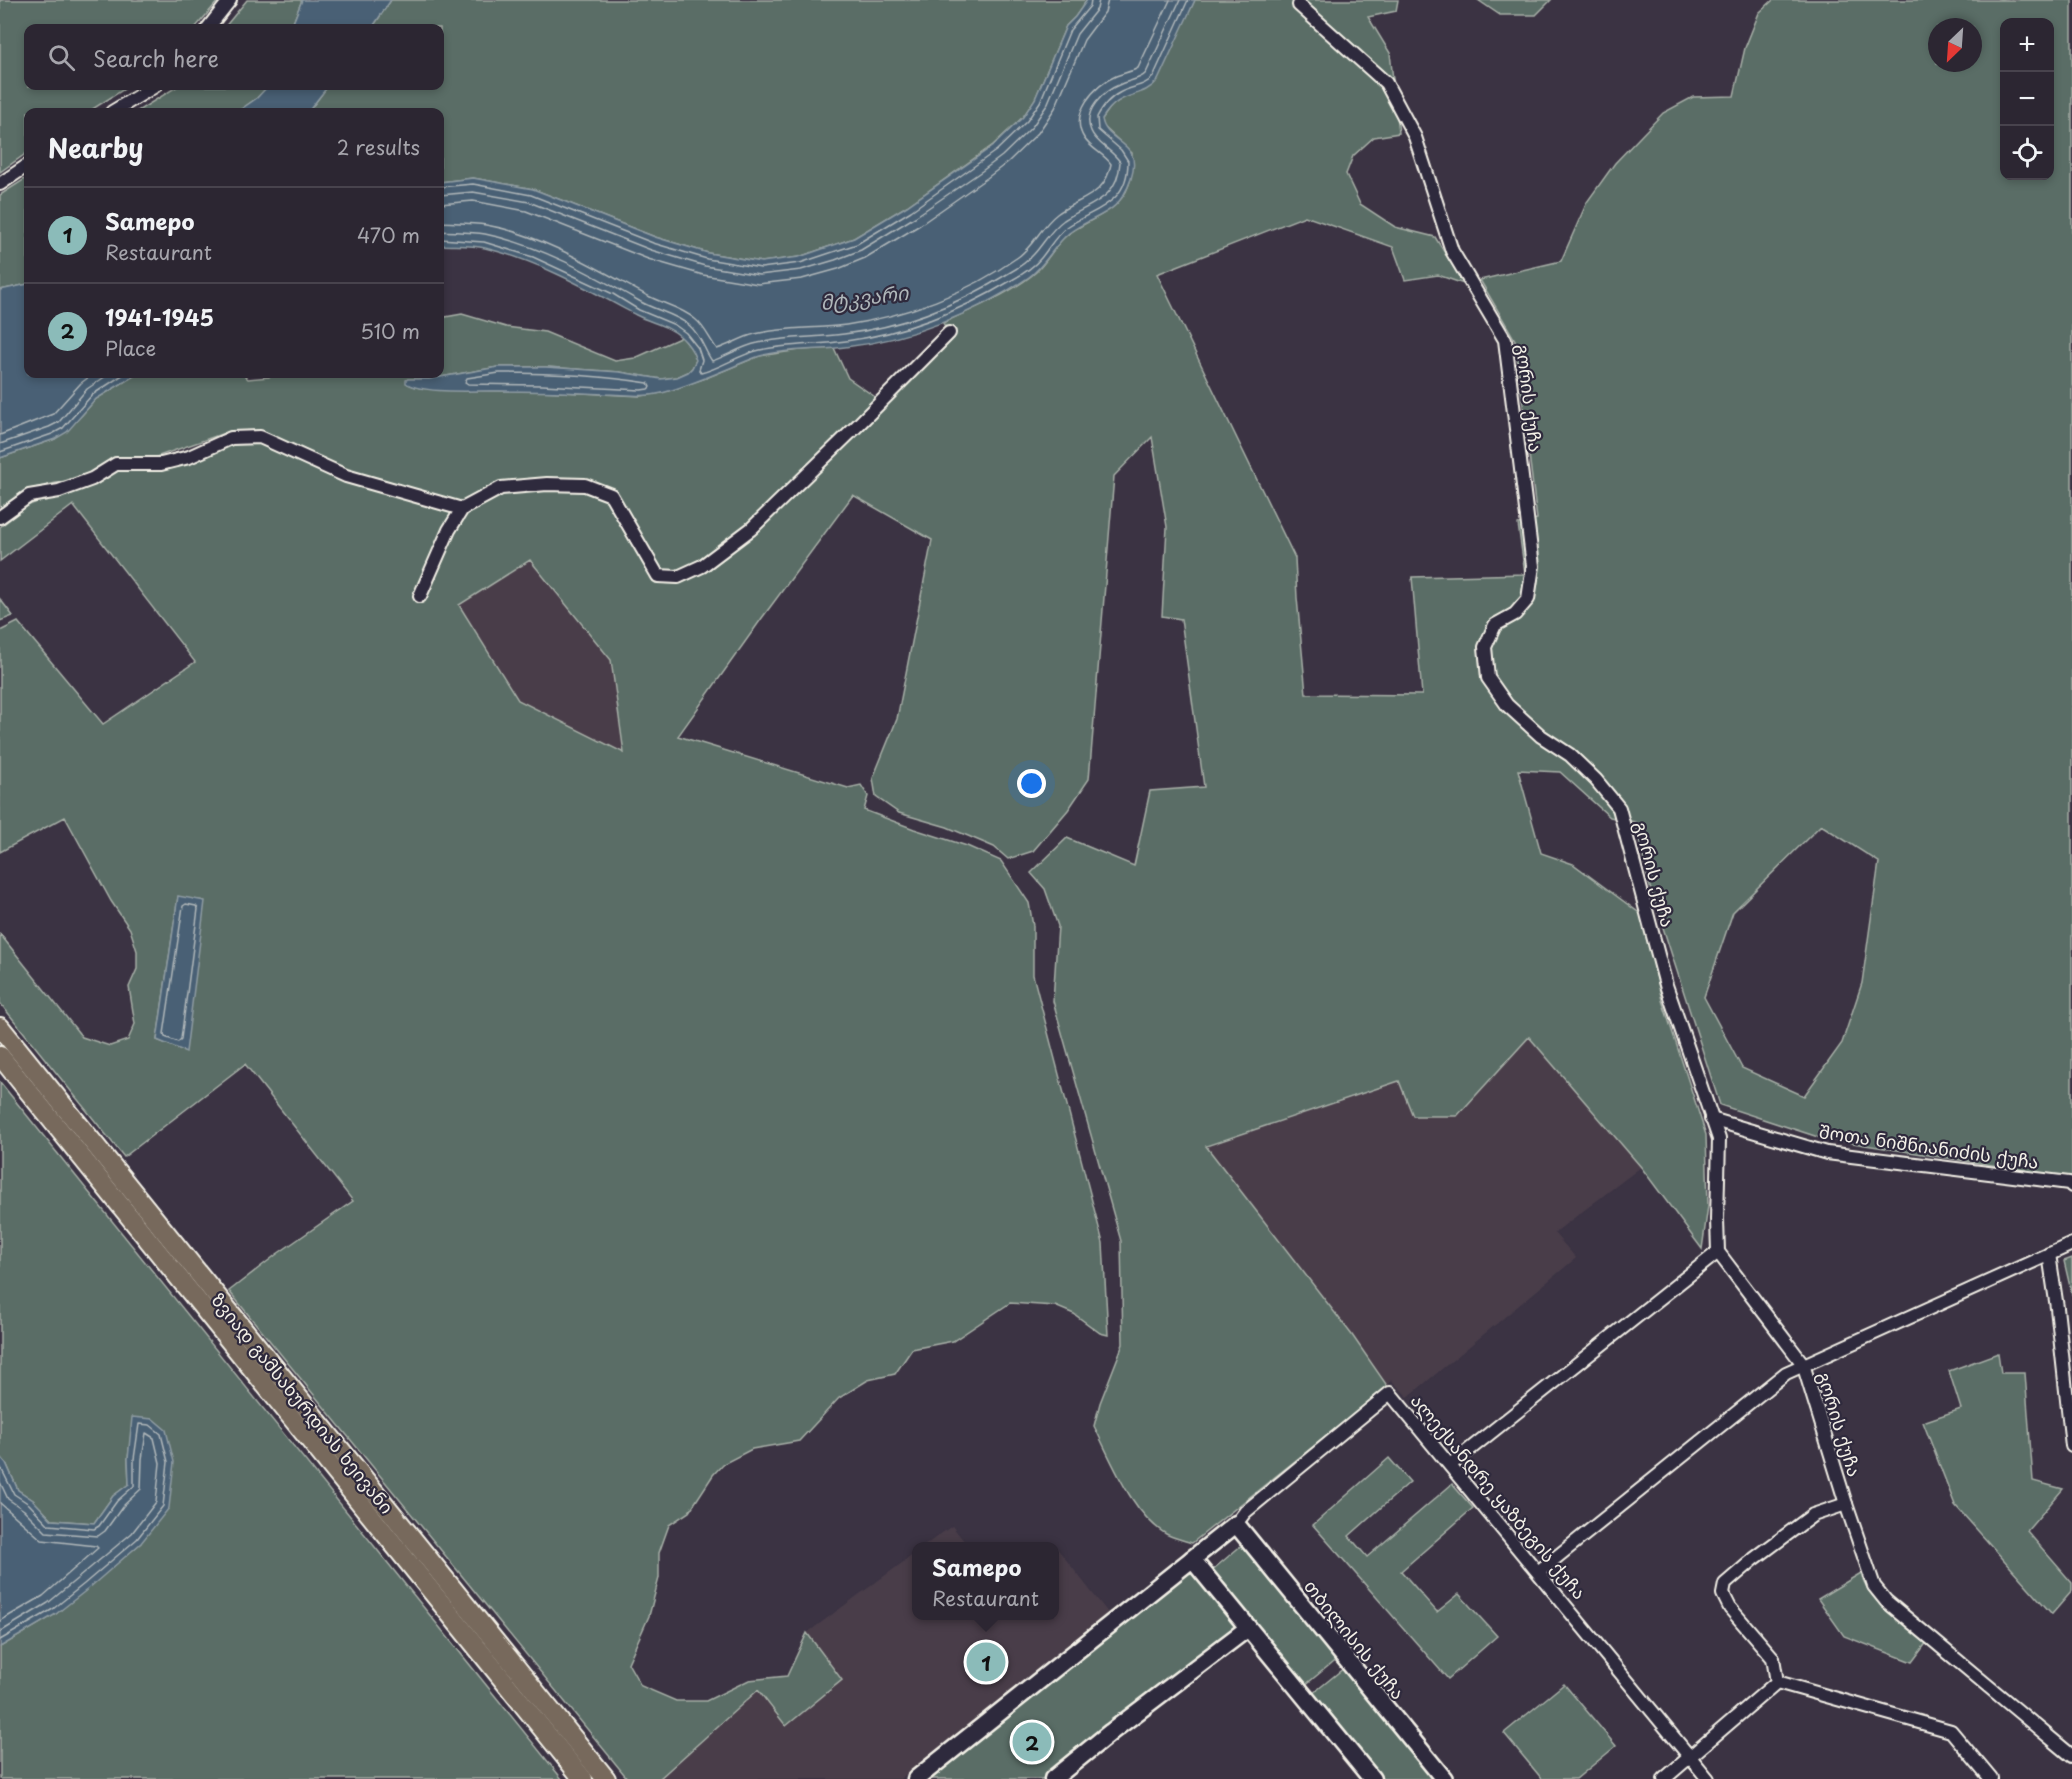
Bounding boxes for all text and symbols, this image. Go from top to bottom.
north arrow [1928,18,1982,72]
map controls [2000,18,2054,180]
button: + [2000,18,2054,72]
search box [24,24,444,90]
icon: search [45,41,78,74]
text: Search here [93,41,219,74]
button: − [2000,72,2054,126]
button: locate [2000,126,2054,180]
text: Nearby [48,128,143,167]
text: 2 results [337,132,420,162]
text: Samepo [105,204,194,237]
text: 1 [63,220,72,250]
text: 470 m [357,220,420,250]
text: Restaurant [105,237,212,267]
water label: მტკვარი [818,277,911,317]
text: 1941-1945 [105,300,214,333]
text: 2 [60,316,75,346]
text: 510 m [360,316,420,346]
text: Place [105,333,156,363]
street label: გორის ქუჩა [1510,343,1550,453]
your location [1017,769,1046,798]
street label: გორის ქუჩა [1628,818,1682,930]
street label: შოთა ნიშნიანიძის ქუჩა [1817,1117,2041,1175]
street label: ზვიად გამსახურდიას ხეივანი [205,1287,401,1519]
street label: გორის ქუჩა [1811,1368,1869,1480]
street label: ალექსანდრე ყაზბეგის ქუჩა [1405,1387,1593,1605]
popup [912,1542,1059,1620]
text: Samepo [932,1550,1021,1583]
street label: თბილისის ქუჩა [1298,1573,1412,1705]
text: Restaurant [932,1583,1039,1613]
pin: 1 [966,1640,1006,1684]
pin: 2 [1012,1720,1052,1764]

